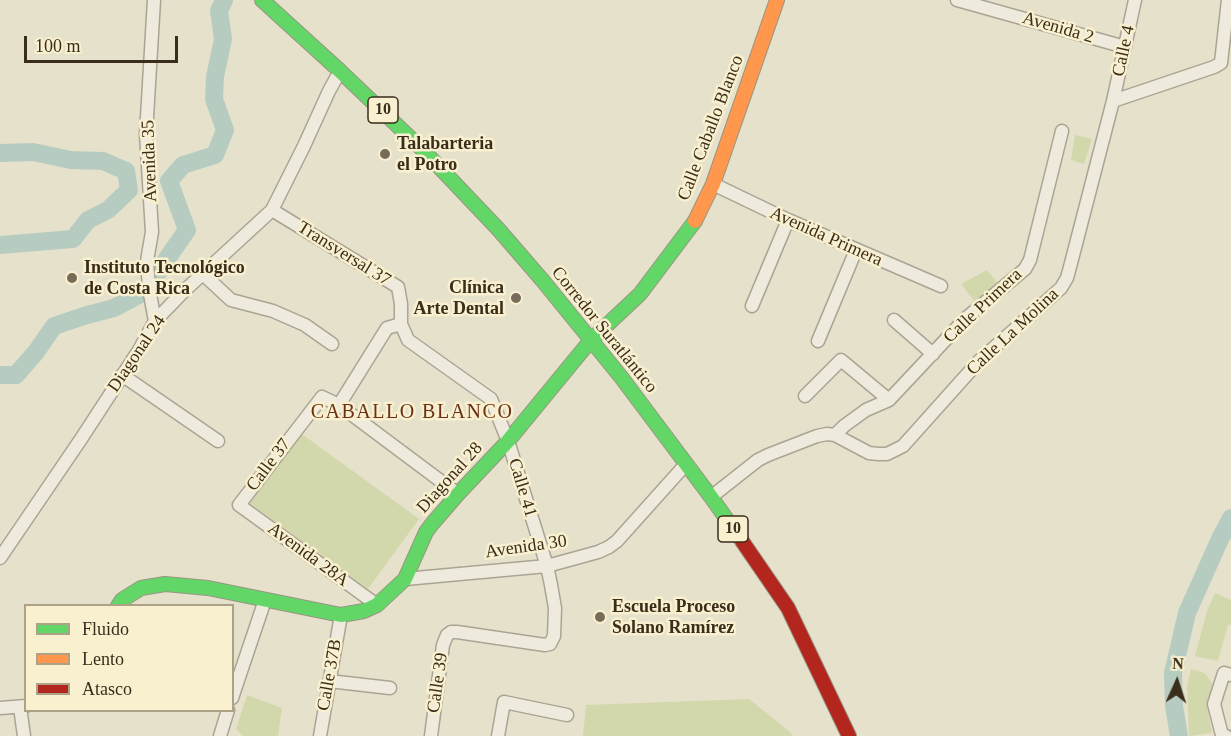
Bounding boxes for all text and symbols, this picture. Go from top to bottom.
street label: Avenida 2 [1020,8,1096,48]
scale bar [27,24,182,62]
street label: Calle 4 [1108,24,1140,78]
text: 100 m [35,36,81,56]
street label: Calle Caballo Blanco [673,52,749,204]
road number: 10 [368,97,398,123]
street label: Avenida 35 [138,120,162,202]
place label: Talabarteria el Potro [397,133,493,176]
marker: Talabarteria el Potro [378,147,392,161]
street label: Avenida Primera [766,203,886,271]
street label: Transversal 37 [293,217,395,291]
place label: Instituto Tecnológico de Costa Rica [84,257,245,300]
street label: Corredor Suratlántico [546,262,662,398]
street label: Calle Primera [939,264,1027,348]
marker: Instituto Tecnológico de Costa Rica [65,271,79,285]
place label: Clínica Arte Dental [414,277,504,320]
street label: Calle La Molina [962,284,1064,380]
marker: Clínica Arte Dental [509,291,523,305]
street label: Diagonal 24 [103,311,171,397]
district label: CABALLO BLANCO [311,401,513,425]
street label: Calle 37 [242,434,296,496]
street label: Diagonal 28 [412,438,488,518]
street label: Calle 41 [503,456,541,520]
road number: 10 [718,516,748,542]
street label: Avenida 28A [263,518,353,592]
street label: Avenida 30 [484,531,568,563]
place label: Escuela Proceso Solano Ramírez [612,596,735,638]
legend [24,604,234,712]
marker: Escuela Proceso Solano Ramírez [593,610,607,624]
text: Fluido [82,619,129,639]
street label: Calle 37B [313,637,347,713]
text: Lento [82,649,124,669]
street label: Calle 39 [423,652,453,714]
north arrow [1147,652,1207,712]
text: N [1172,655,1184,672]
text: Atasco [82,679,132,699]

